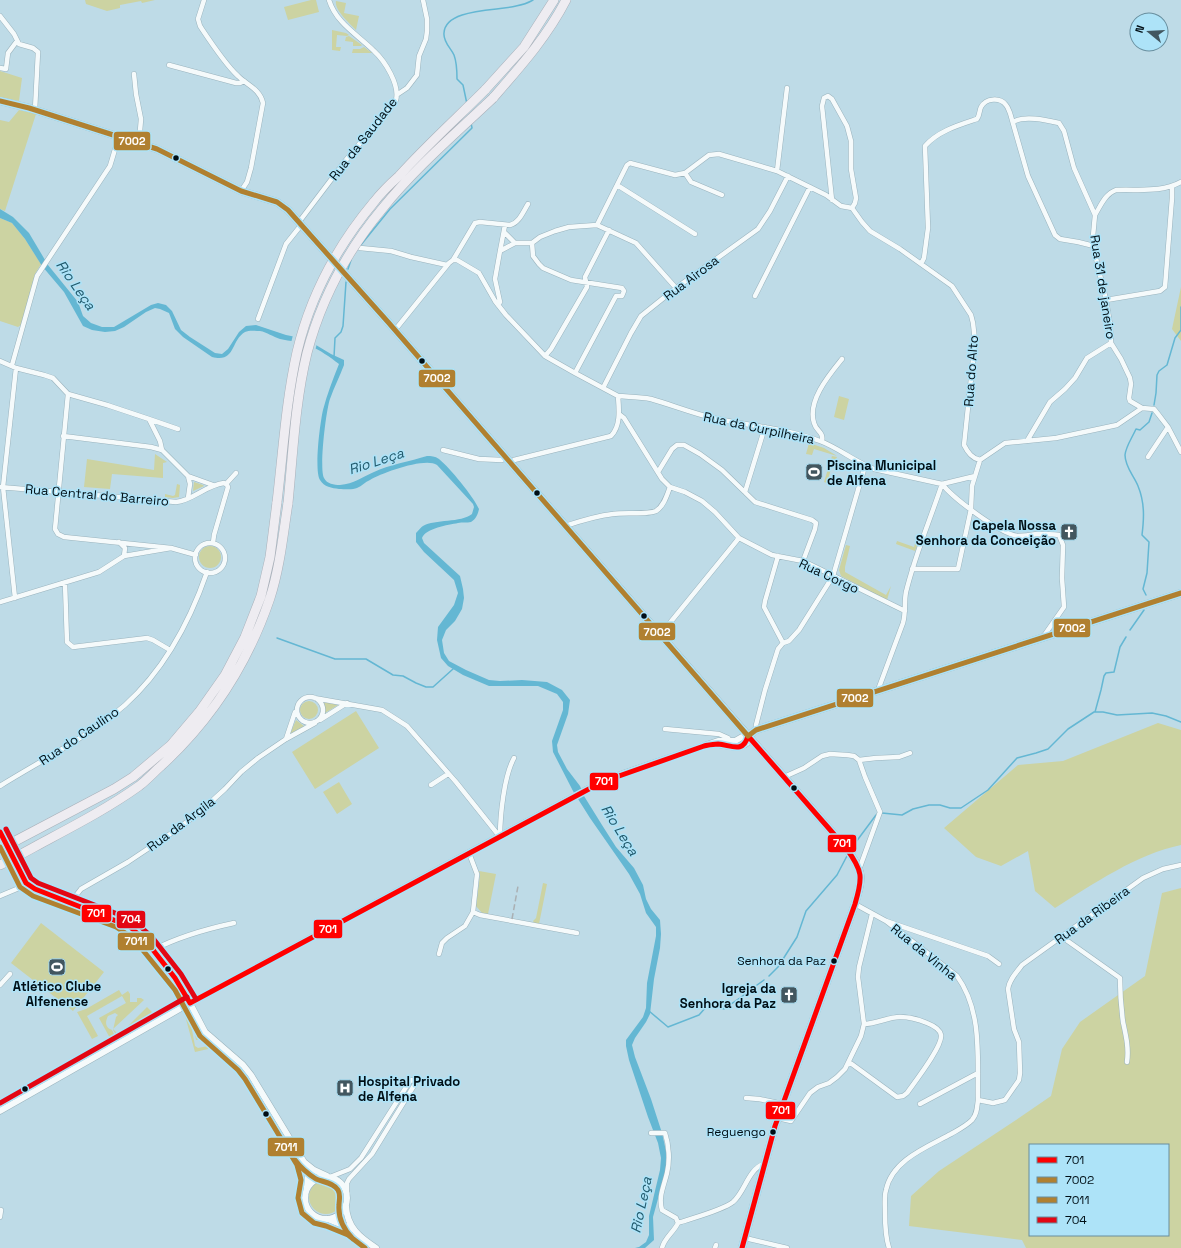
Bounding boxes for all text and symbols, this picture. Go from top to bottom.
north arrow [1129,12,1169,52]
text: N [1132,23,1147,35]
street label: Rua da Saudade [325,94,401,184]
line badge: 7002 [113,131,151,151]
text: 7002 [119,134,146,148]
unlabelled marker [171,153,181,163]
street label: Rua 31 de janeiro [1086,234,1120,340]
street label: Rua Airosa [660,251,723,304]
water label: Rio Leça [52,257,100,314]
street label: Rua do Alto [960,335,982,407]
unlabelled marker [417,356,427,366]
line badge: 7002 [418,369,456,388]
text: 7002 [424,371,451,385]
street label: Rua da Curpilheira [702,408,817,448]
water label: Rio Leça [346,443,407,478]
place label: Piscina Municipal de Alfena [827,457,936,489]
sports icon: Piscina Municipal de Alfena [804,462,824,482]
street label: Rua Central do Barreiro [24,480,170,510]
unlabelled marker [532,488,542,498]
place label: Capela Nossa Senhora da Conceição [916,517,1056,549]
church icon: Capela Nossa Senhora da Conceição [1059,522,1079,542]
street label: Rua Corgo [796,555,862,597]
unlabelled marker [639,611,649,621]
line badge: 7002 [1053,618,1091,638]
text: 7002 [1059,621,1086,635]
line badge: 7002 [638,622,676,641]
text: 7002 [644,625,671,639]
line badge: 7002 [836,688,874,708]
text: 7002 [842,691,869,705]
street label: Rua do Caulino [36,703,122,769]
line badge: 701 [589,772,619,791]
text: 701 [595,774,613,788]
unlabelled marker [789,783,799,793]
street label: Rua da Argila [144,793,219,855]
water label: Rio Leça [597,801,643,860]
line badge: 701 [827,834,857,853]
text: 701 [833,836,851,850]
street label: Rua da Ribeira [1051,882,1133,948]
line badge: 701 [81,904,112,923]
text: 701 [87,906,105,920]
line badge: 704 [116,910,146,929]
text: 704 [121,912,141,926]
line badge: 701 [313,919,343,939]
street label: Rua da Vinha [887,920,961,984]
text: 701 [319,922,337,936]
line badge: 7011 [117,932,155,951]
text: 7011 [124,934,148,948]
place label: Senhora da Paz [737,953,826,969]
marker: Senhora da Paz [829,956,839,966]
sports icon: Atlético Clube Alfenense [47,957,67,977]
unlabelled marker [163,964,173,974]
place label: Atlético Clube Alfenense [13,978,101,1010]
place label: Igreja da Senhora da Paz [680,980,776,1012]
church icon: Igreja da Senhora da Paz [779,985,799,1005]
place label: Hospital Privado de Alfena [358,1073,460,1105]
hospital icon: Hospital Privado de Alfena [335,1078,355,1098]
unlabelled marker [20,1084,30,1094]
line badge: 701 [765,1101,796,1120]
text: 701 [772,1103,790,1117]
unlabelled marker [261,1109,271,1119]
place label: Reguengo [707,1124,766,1140]
marker: Reguengo [768,1127,778,1137]
line badge: 7011 [267,1137,305,1157]
text: 7011 [274,1140,298,1154]
legend [1029,1144,1169,1236]
text: 701 [1065,1152,1084,1168]
text: 7002 [1065,1172,1094,1188]
water label: Rio Leça [626,1174,656,1235]
text: 7011 [1065,1192,1089,1208]
text: 704 [1065,1212,1087,1228]

